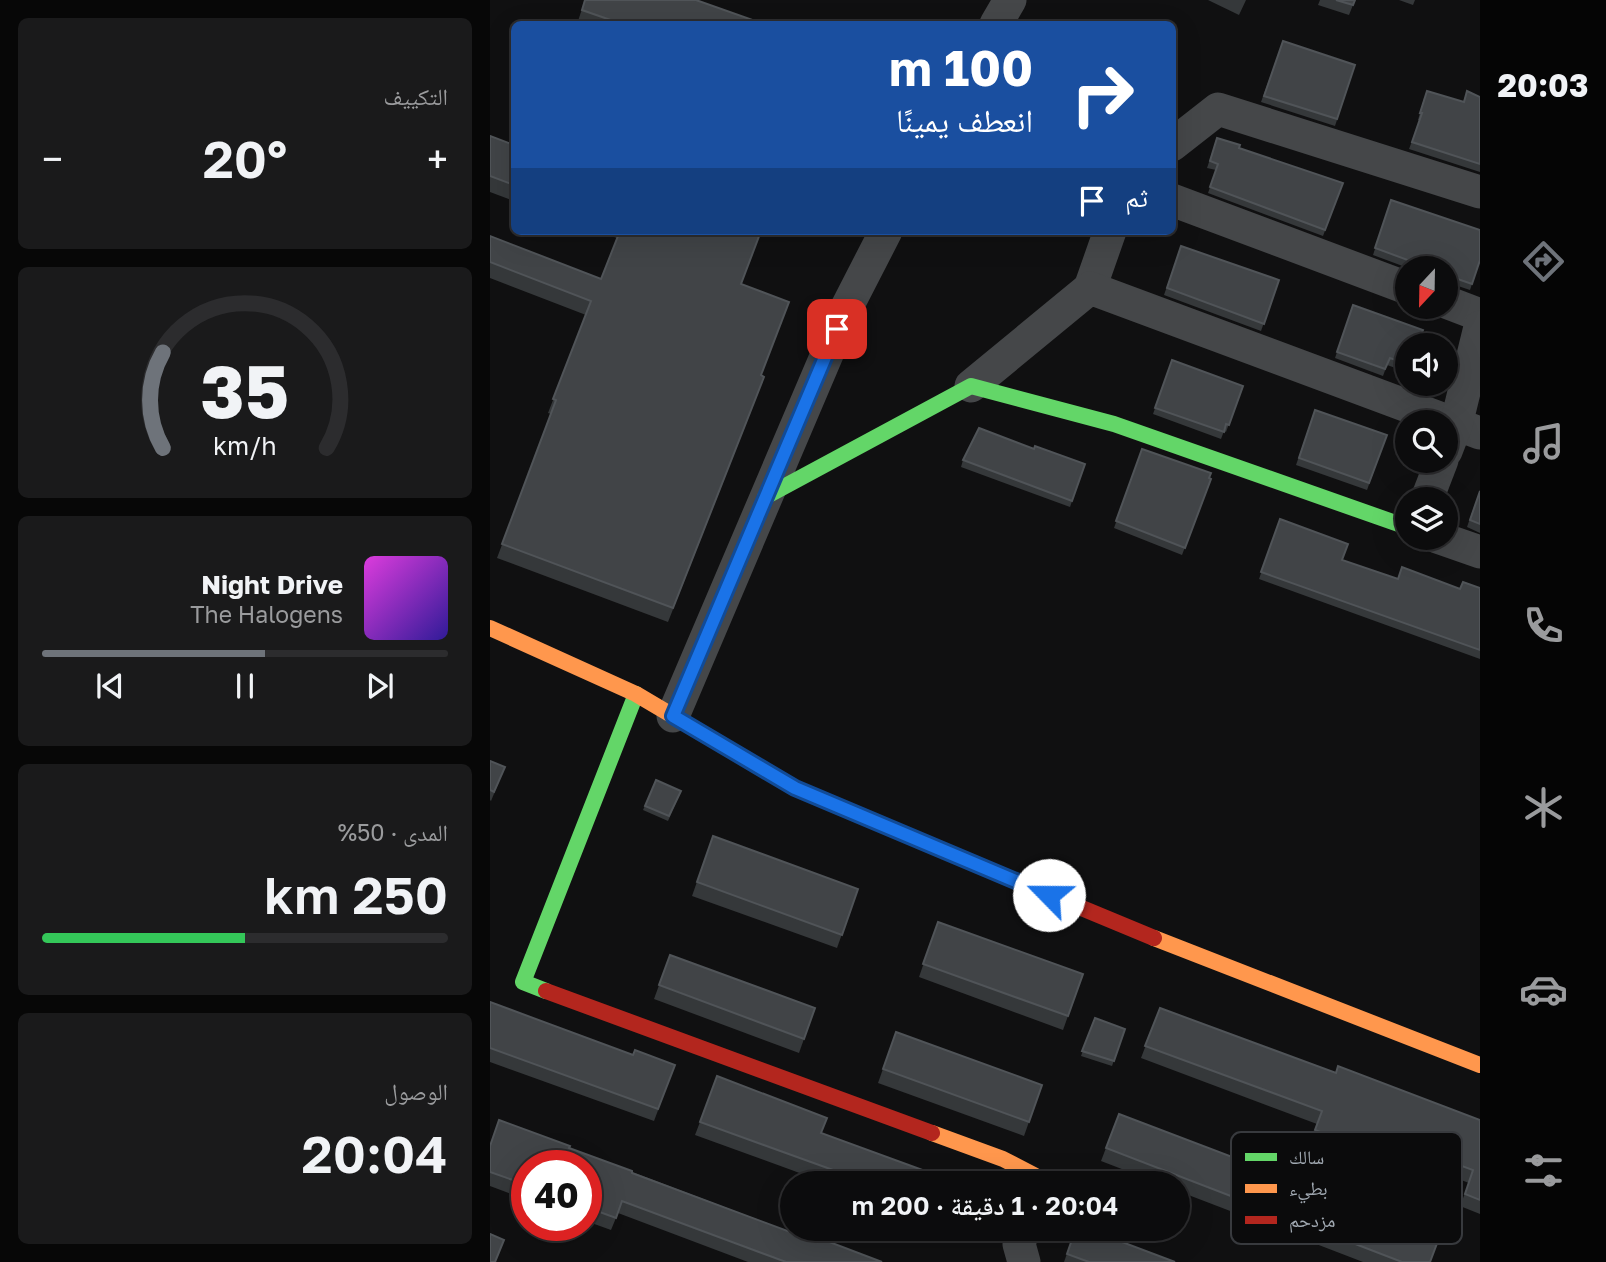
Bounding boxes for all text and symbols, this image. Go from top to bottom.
text: 100 m [889,38,1033,97]
icon: right [1057,49,1148,140]
text: 20:03 [1498,66,1588,104]
text: التكييف [383,82,448,110]
text: انعطف يمينًا [896,101,1033,139]
text: 20° [203,127,287,189]
text: − [42,136,63,181]
text: + [427,136,448,181]
icon: arrive [1073,182,1111,220]
text: ثم [1125,182,1148,213]
icon: directions [1519,237,1568,286]
north arrow [1395,256,1458,318]
map controls [1395,256,1458,550]
pin [807,299,867,359]
icon: arrive [818,310,856,348]
button: sound [1395,333,1458,396]
text: 35 [201,348,289,435]
button: search [1395,410,1458,473]
icon: music [1519,419,1568,468]
text: km/h [213,430,277,461]
button: layers [1395,487,1458,550]
text: Night Drive [201,569,343,600]
text: The Halogens [190,600,343,628]
icon: phone [1519,601,1568,650]
icon: previous [91,667,129,705]
icon: pause [226,667,264,705]
icon: next [361,667,399,705]
icon: climate [1519,783,1568,832]
text: المدى · 50% [338,818,448,846]
position arrow [1012,858,1086,932]
text: 250 km [264,863,448,925]
icon: car [1519,965,1568,1014]
text: الوصول [384,1077,448,1105]
text: 20:04 [302,1122,448,1184]
legend [1231,1132,1462,1244]
text: سالك [1289,1145,1324,1168]
icon: filters [1519,1146,1568,1195]
speed limit sign: 40 [511,1150,602,1241]
text: بطيء [1289,1176,1328,1204]
text: 20:04 · 1 دقيقة · 200 m [851,1190,1119,1221]
text: مزدحم [1289,1208,1335,1233]

